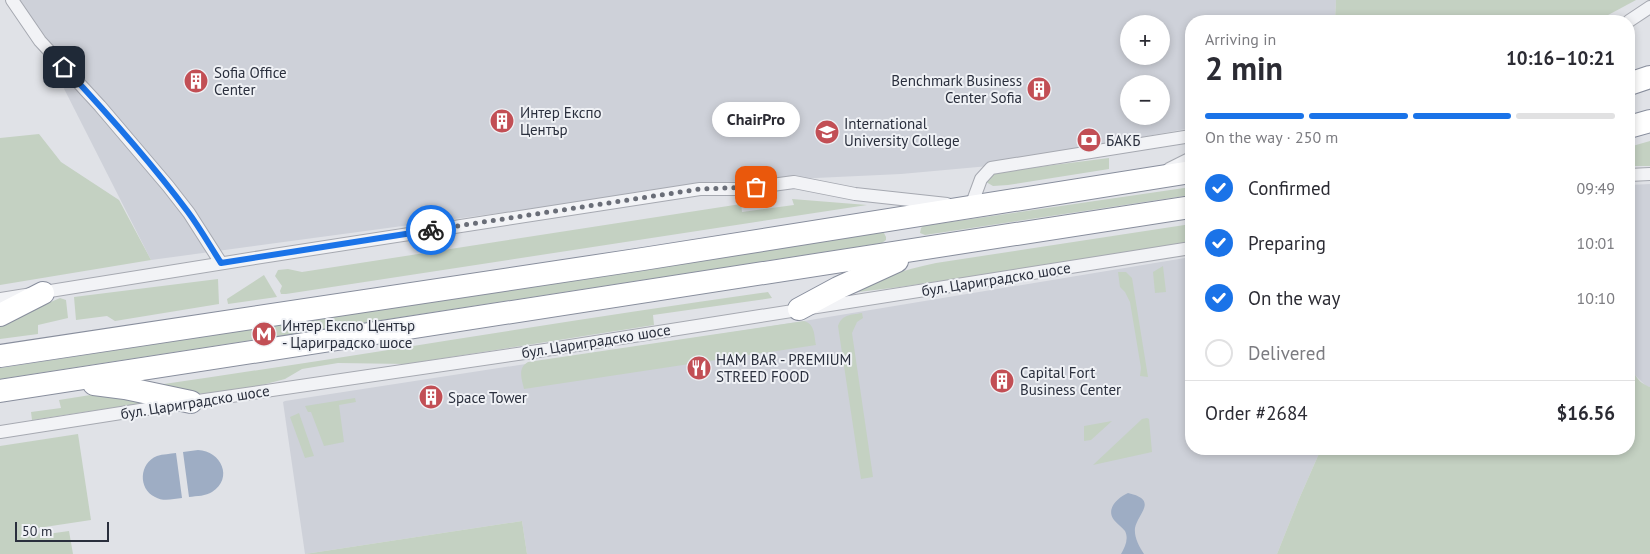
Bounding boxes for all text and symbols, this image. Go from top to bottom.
map controls [1120,15,1170,125]
button: + [1120,15,1170,65]
text: Arriving in [1205,29,1276,49]
pin [43,46,85,88]
text: 10:16–10:21 [1506,46,1615,70]
text: 2 min [1205,47,1283,89]
icon: home [50,53,78,81]
place label: Sofia Office Center [214,63,287,99]
building icon: Sofia Office Center [183,68,209,94]
place label: Benchmark Business Center Sofia [891,71,1022,107]
button: − [1120,75,1170,125]
building icon: Benchmark Business Center Sofia [1026,76,1052,102]
callout: ChairPro [712,102,800,137]
place label: Интер Експо Център [520,103,602,139]
building icon: Интер Експо Център [489,108,515,134]
text: ChairPro [727,109,785,129]
place label: International University College [844,114,960,150]
school or university icon: International University College [814,119,840,145]
bank icon: БАКБ [1076,127,1102,153]
text: On the way · 250 m [1205,127,1338,147]
place label: БАКБ [1106,131,1140,150]
pin [735,166,777,208]
icon: bag [742,173,770,201]
icon: check [1205,174,1233,202]
text: Confirmed [1248,176,1331,200]
text: 09:49 [1577,178,1615,198]
courier [406,205,456,255]
icon: bike [417,216,445,244]
icon: check [1205,229,1233,257]
text: Preparing [1248,231,1326,255]
text: 10:01 [1577,233,1615,253]
street label: бул. Цариградско шосе [920,258,1072,300]
icon: check [1205,284,1233,312]
text: On the way [1248,286,1340,310]
text: 10:10 [1577,288,1615,308]
place label: Интер Експо Център - Цариградско шосе [282,316,415,352]
street label: бул. Цариградско шосе [520,320,672,362]
metro station icon: Интер Експо Център - Цариградско шосе [251,321,277,347]
text: Delivered [1248,341,1326,365]
place label: HAM BAR - PREMIUM STREED FOOD [716,350,851,386]
restaurant icon: HAM BAR - PREMIUM STREED FOOD [686,355,712,381]
place label: Capital Fort Business Center [1020,363,1121,399]
building icon: Capital Fort Business Center [989,368,1015,394]
street label: бул. Цариградско шосе [119,381,271,423]
building icon: Space Tower [418,384,444,410]
place label: Space Tower [448,388,527,407]
text: Order #2684 [1205,401,1308,425]
text: $16.56 [1556,401,1615,425]
scale bar [15,519,109,542]
text: 50 m [22,522,52,540]

